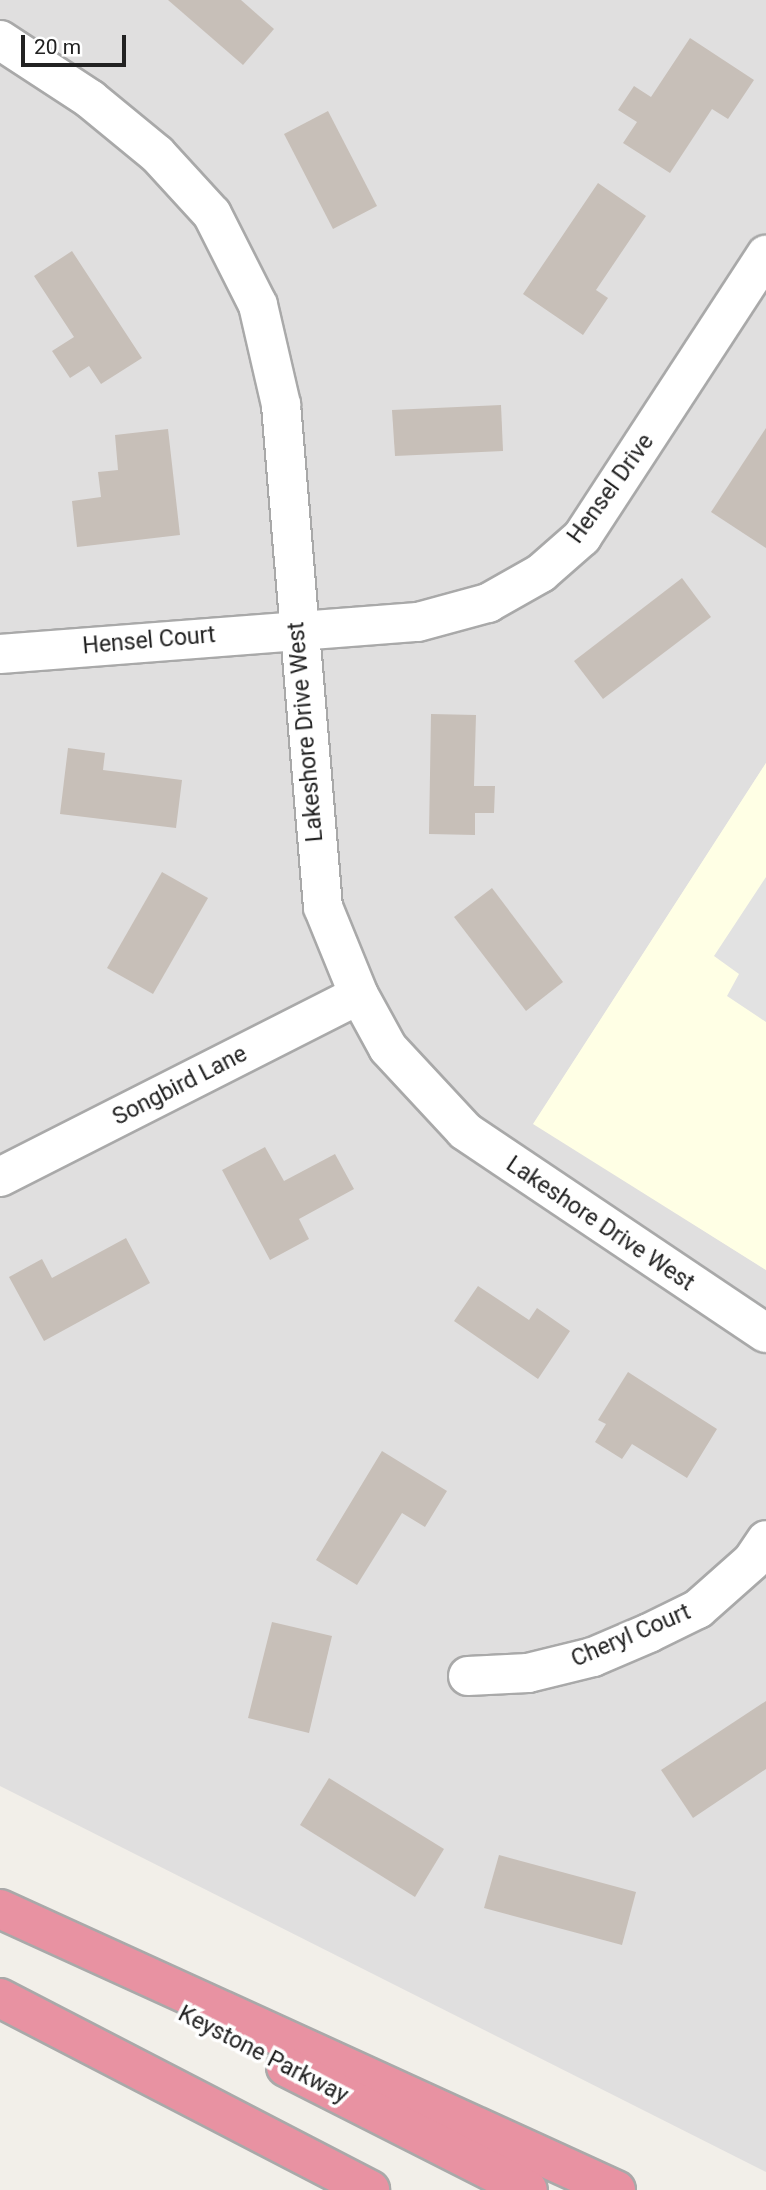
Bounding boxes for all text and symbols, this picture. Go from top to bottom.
scale bar [24,21,130,65]
text: 20 m [34,35,81,59]
street label: Hensel Drive [562,429,660,549]
street label: Hensel Court [81,621,217,661]
street label: Lakeshore Drive West [283,621,329,843]
street label: Songbird Lane [108,1040,252,1132]
street label: Lakeshore Drive West [501,1151,699,1297]
street label: Cheryl Court [567,1599,695,1673]
street label: Keystone Parkway [174,2000,352,2110]

